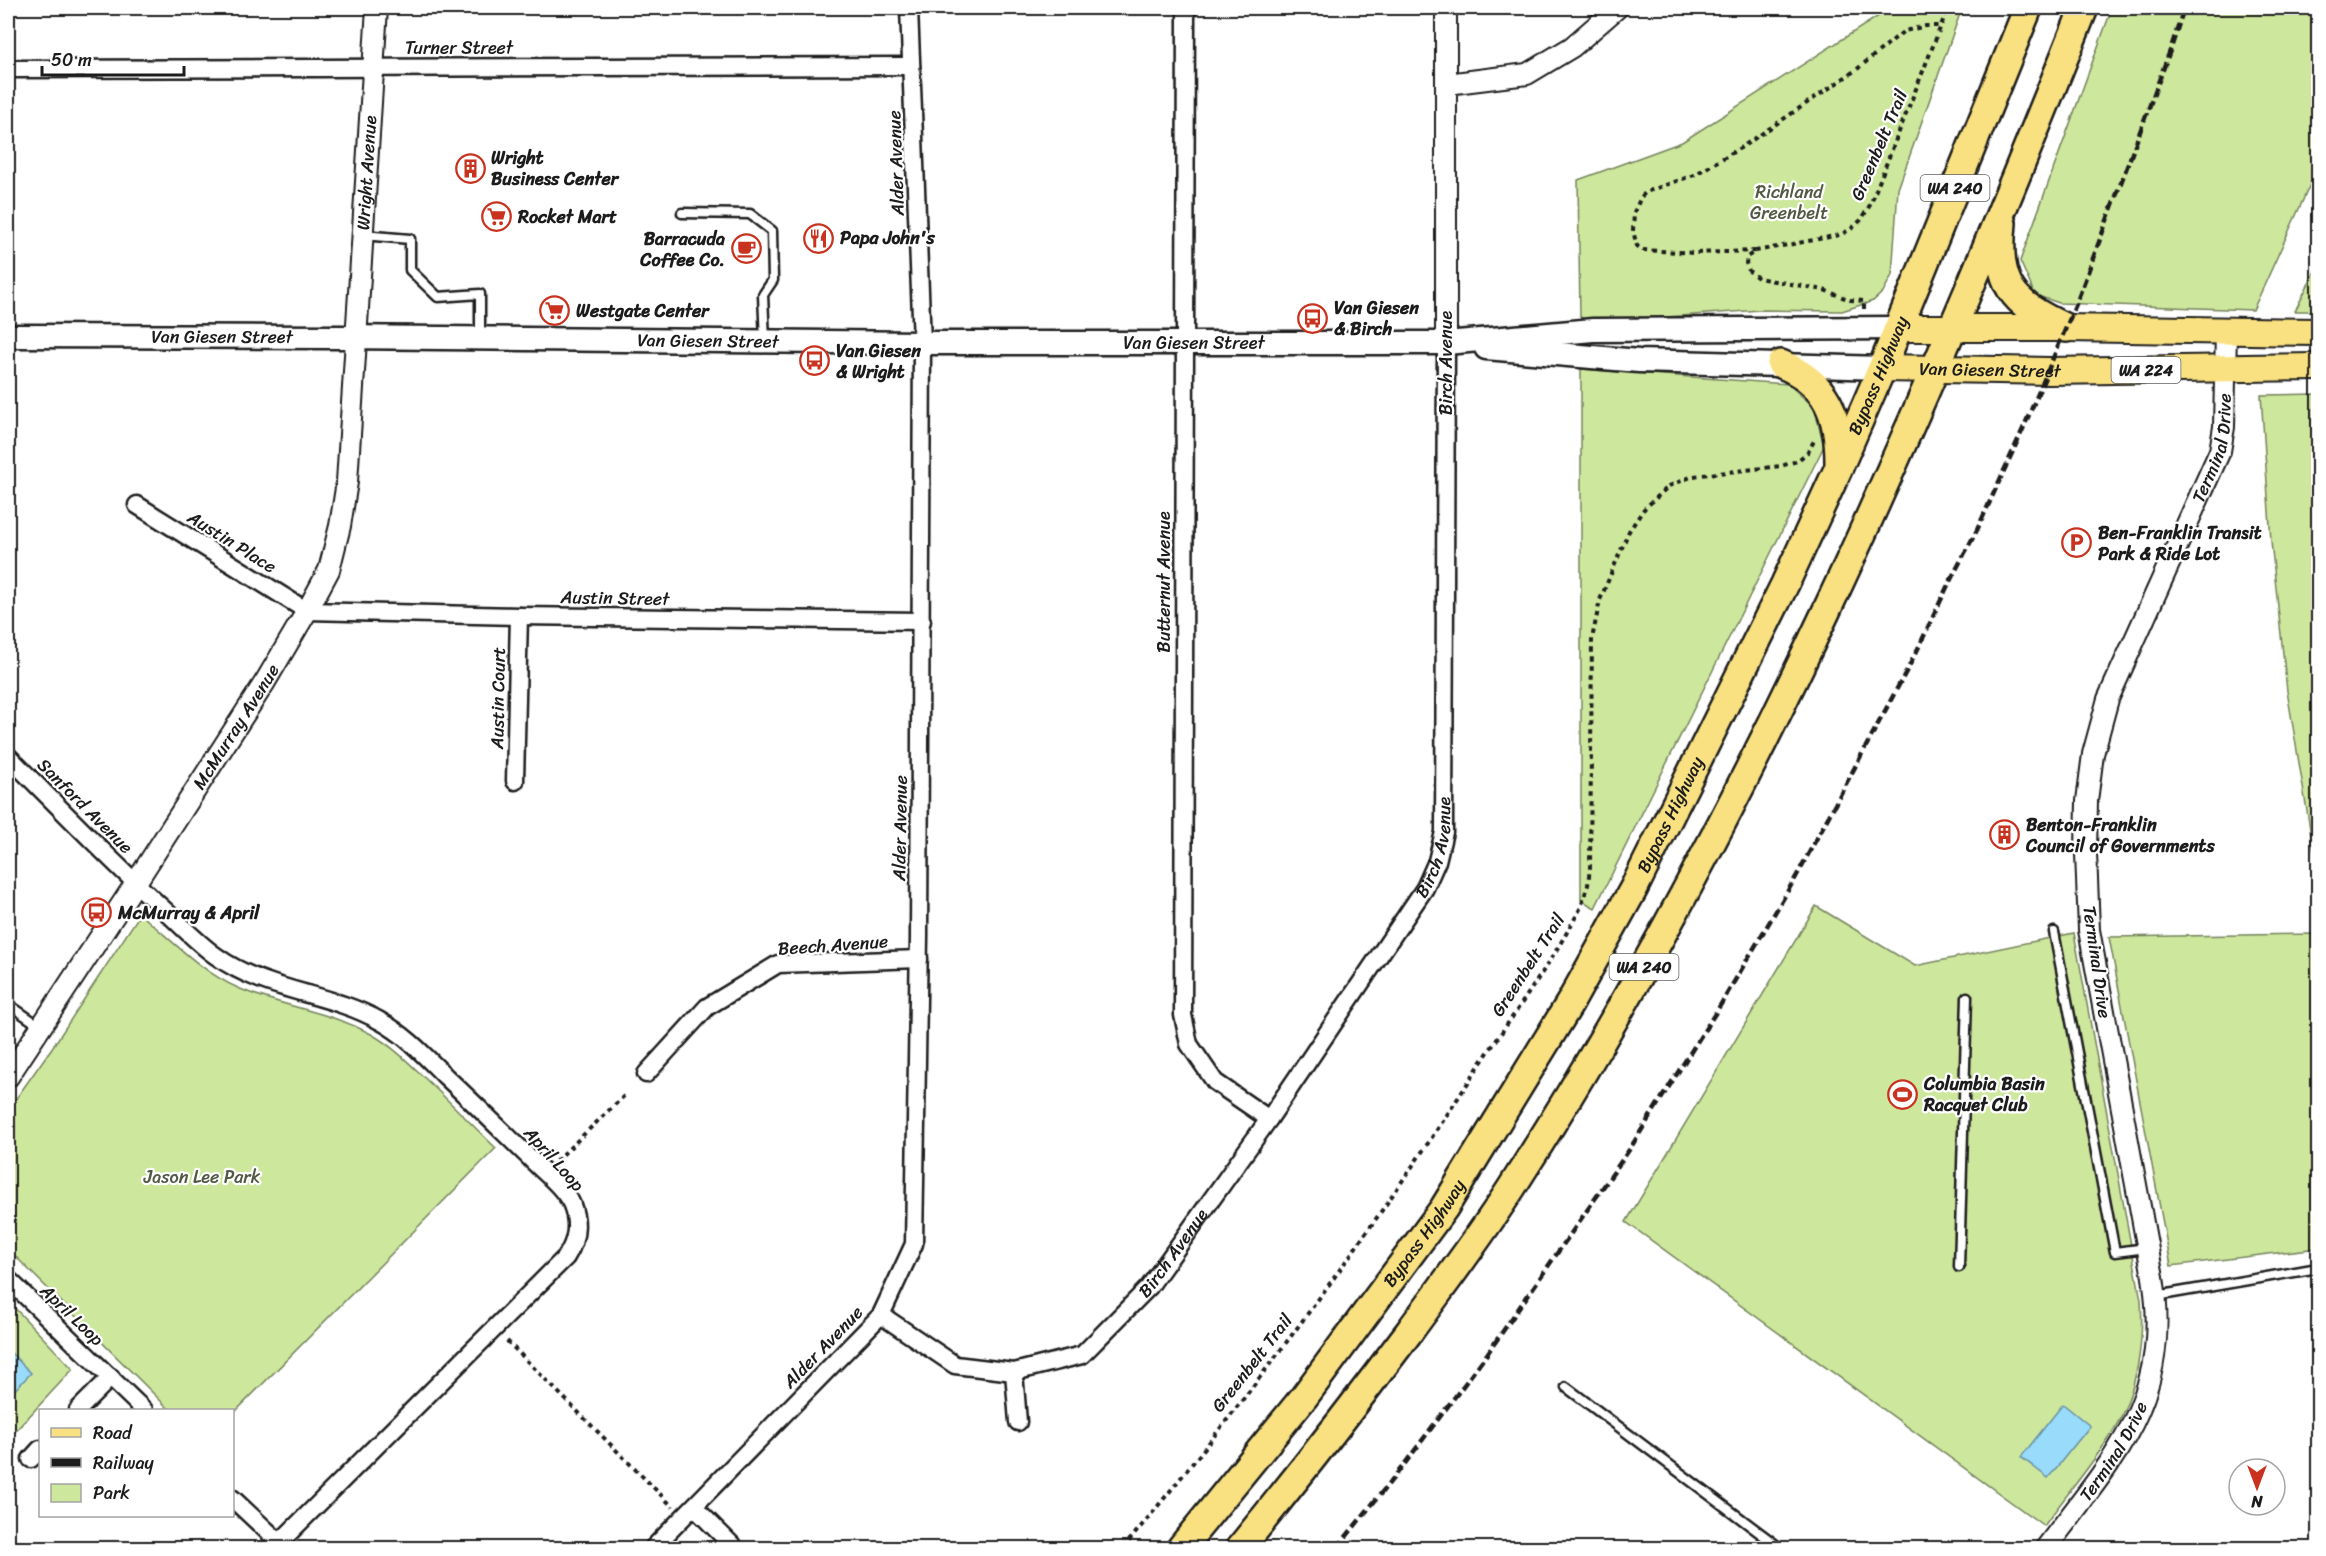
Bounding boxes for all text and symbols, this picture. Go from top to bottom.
street label: Turner Street [405,32,514,64]
scale bar [42,39,184,77]
text: 50 m [51,44,92,76]
street label: Greenbelt Trail [1841,84,1917,206]
street label: Alder Avenue [878,110,914,217]
street label: Wright Avenue [347,114,386,231]
place label: Wright Business Center [491,142,620,195]
building icon: Wright Business Center [454,152,486,184]
road number: WA 240 [1920,175,1990,201]
park label: Richland Greenbelt [1750,176,1828,229]
supermarket icon: Rocket Mart [481,201,513,233]
place label: Rocket Mart [517,201,617,233]
restaurant icon: Papa John's [803,222,835,254]
place label: Papa John's [840,222,935,254]
place label: Barracuda Coffee Co. [639,223,725,276]
cafe icon: Barracuda Coffee Co. [730,233,762,265]
place label: Van Giesen & Birch [1334,292,1419,345]
supermarket icon: Westgate Center [539,295,571,327]
place label: Westgate Center [576,295,710,327]
bus stop icon: Van Giesen & Birch [1297,302,1329,334]
street label: Bypass Highway [1839,310,1918,440]
street label: Birch Avenue [1430,311,1462,415]
street label: Van Giesen Street [151,320,294,353]
street label: Van Giesen Street [637,324,780,358]
street label: Van Giesen Street [1123,327,1265,359]
place label: Van Giesen & Wright [836,335,921,388]
bus stop icon: Van Giesen & Wright [799,345,831,377]
street label: Van Giesen Street [1919,353,2062,387]
road number: WA 224 [2112,357,2180,383]
street label: Terminal Drive [2183,393,2241,508]
street label: Austin Place [180,501,283,582]
street label: Butternut Avenue [1148,511,1180,653]
place label: Ben-Franklin Transit Park & Ride Lot [2098,517,2262,570]
parking icon: Ben-Franklin Transit Park & Ride Lot [2061,527,2093,559]
street label: Austin Street [559,581,670,615]
street label: Austin Court [481,647,515,750]
street label: McMurray Avenue [184,658,288,796]
street label: Sanford Avenue [29,750,141,862]
street label: Bypass Highway [1628,750,1713,879]
street label: Alder Avenue [883,775,917,882]
street label: Birch Avenue [1406,796,1460,905]
place label: Benton-Franklin Council of Governments [2025,809,2215,862]
building icon: Benton-Franklin Council of Governments [1989,819,2021,851]
bus stop icon: McMurray & April [81,897,113,929]
place label: McMurray & April [117,897,260,929]
street label: Terminal Drive [2073,904,2121,1020]
street label: Greenbelt Trail [1482,906,1574,1023]
street label: Beech Avenue [777,925,889,965]
road number: WA 240 [1610,954,1678,980]
place label: Columbia Basin Racquet Club [1923,1068,2045,1121]
sports icon: Columbia Basin Racquet Club [1887,1078,1919,1110]
street label: April Loop [515,1118,593,1200]
park label: Jason Lee Park [143,1161,261,1193]
street label: Bypass Highway [1374,1172,1474,1294]
street label: Birch Avenue [1130,1201,1217,1306]
street label: April Loop [32,1275,112,1354]
street label: Alder Avenue [774,1298,871,1397]
street label: Greenbelt Trail [1203,1306,1302,1419]
street label: Terminal Drive [2071,1397,2157,1509]
legend [39,1409,234,1517]
text: Road [93,1417,133,1449]
text: Railway [93,1447,155,1479]
north arrow [2227,1457,2287,1517]
text: Park [93,1477,130,1509]
text: N [2251,1487,2264,1516]

